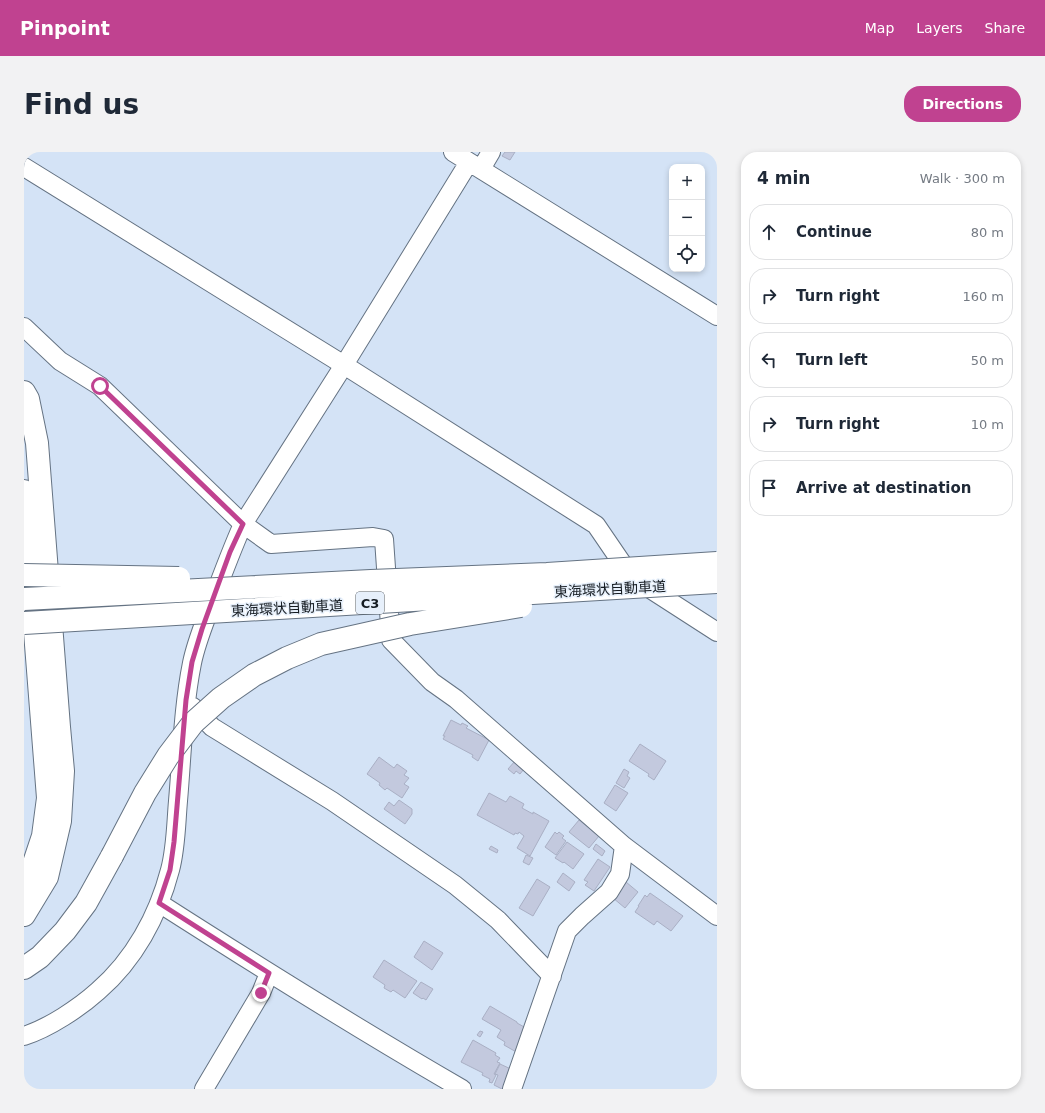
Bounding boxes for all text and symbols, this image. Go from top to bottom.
text: Pinpoint [20,17,110,39]
text: Map [865,20,894,36]
text: Layers [916,20,963,36]
text: Share [985,20,1025,36]
button: Directions [904,86,1021,122]
text: Find us [24,88,139,121]
map controls [669,164,705,272]
button: + [669,164,705,200]
text: 4 min [757,168,810,188]
text: Walk · 300 m [920,171,1005,186]
button: − [669,200,705,236]
icon: ahead [758,221,780,243]
text: Continue [796,223,872,241]
text: 80 m [971,225,1004,240]
button: locate [669,236,705,272]
icon: right [758,285,780,307]
text: Turn right [796,287,880,305]
text: 160 m [962,289,1004,304]
icon: left [758,349,780,371]
text: Turn left [796,351,868,369]
text: 50 m [971,353,1004,368]
route start [91,377,109,395]
icon: right [758,413,780,435]
text: Turn right [796,415,880,433]
text: 10 m [971,417,1004,432]
icon: arrive [758,477,780,499]
text: Arrive at destination [796,479,971,497]
street label: 東海環状自動車道 [554,578,666,600]
road number: C3 [356,592,384,614]
street label: 東海環状自動車道 [231,597,343,619]
route end [252,984,270,1002]

